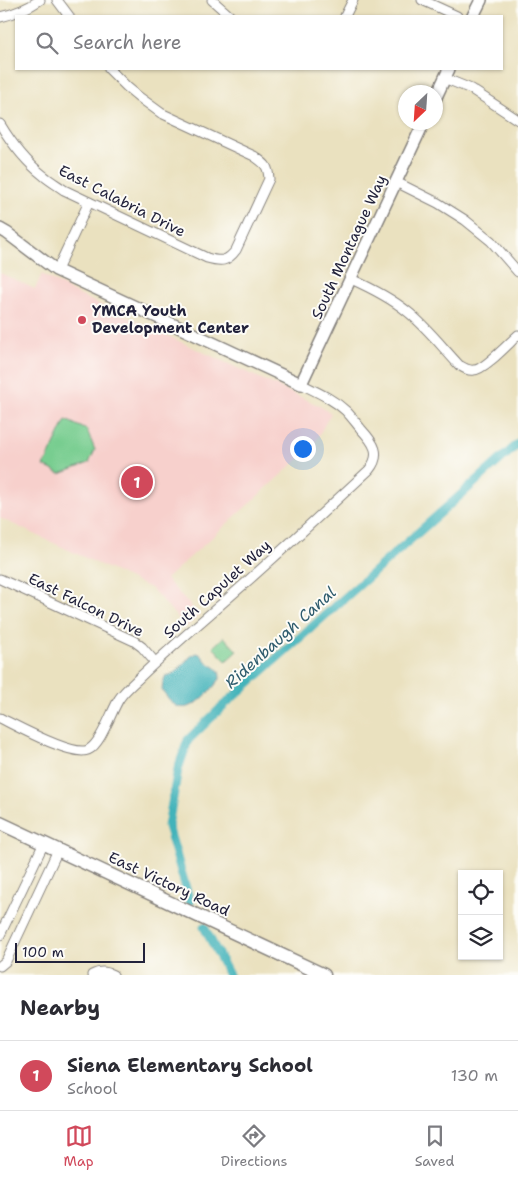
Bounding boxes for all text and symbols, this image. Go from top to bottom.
search box [15,15,503,70]
icon: search [33,29,61,57]
text: Search here [73,30,182,55]
north arrow [398,85,443,130]
street label: East Calabria Drive [55,160,189,242]
street label: South Montague Way [307,172,391,322]
place label: YMCA Youth Development Center [92,301,249,338]
marker: YMCA Youth Development Center [76,314,88,326]
your location [290,436,316,462]
pin: 1 [121,463,153,501]
street label: South Capulet Way [159,535,275,643]
street label: East Falcon Drive [25,568,147,642]
water label: Ridenbaugh Canal [220,582,340,693]
street label: East Victory Road [105,847,233,921]
map controls [458,870,503,960]
button: locate [458,870,503,915]
button: layers [458,915,503,960]
scale bar [15,940,145,963]
text: 100 m [22,943,64,961]
text: Nearby [20,994,100,1022]
text: Siena Elementary School [67,1053,313,1078]
text: 1 [32,1065,40,1086]
text: 130 m [451,1065,498,1086]
text: School [67,1078,117,1099]
tab: Map [64,1122,94,1170]
tab: Directions [221,1122,287,1170]
tab: Saved [415,1122,454,1170]

